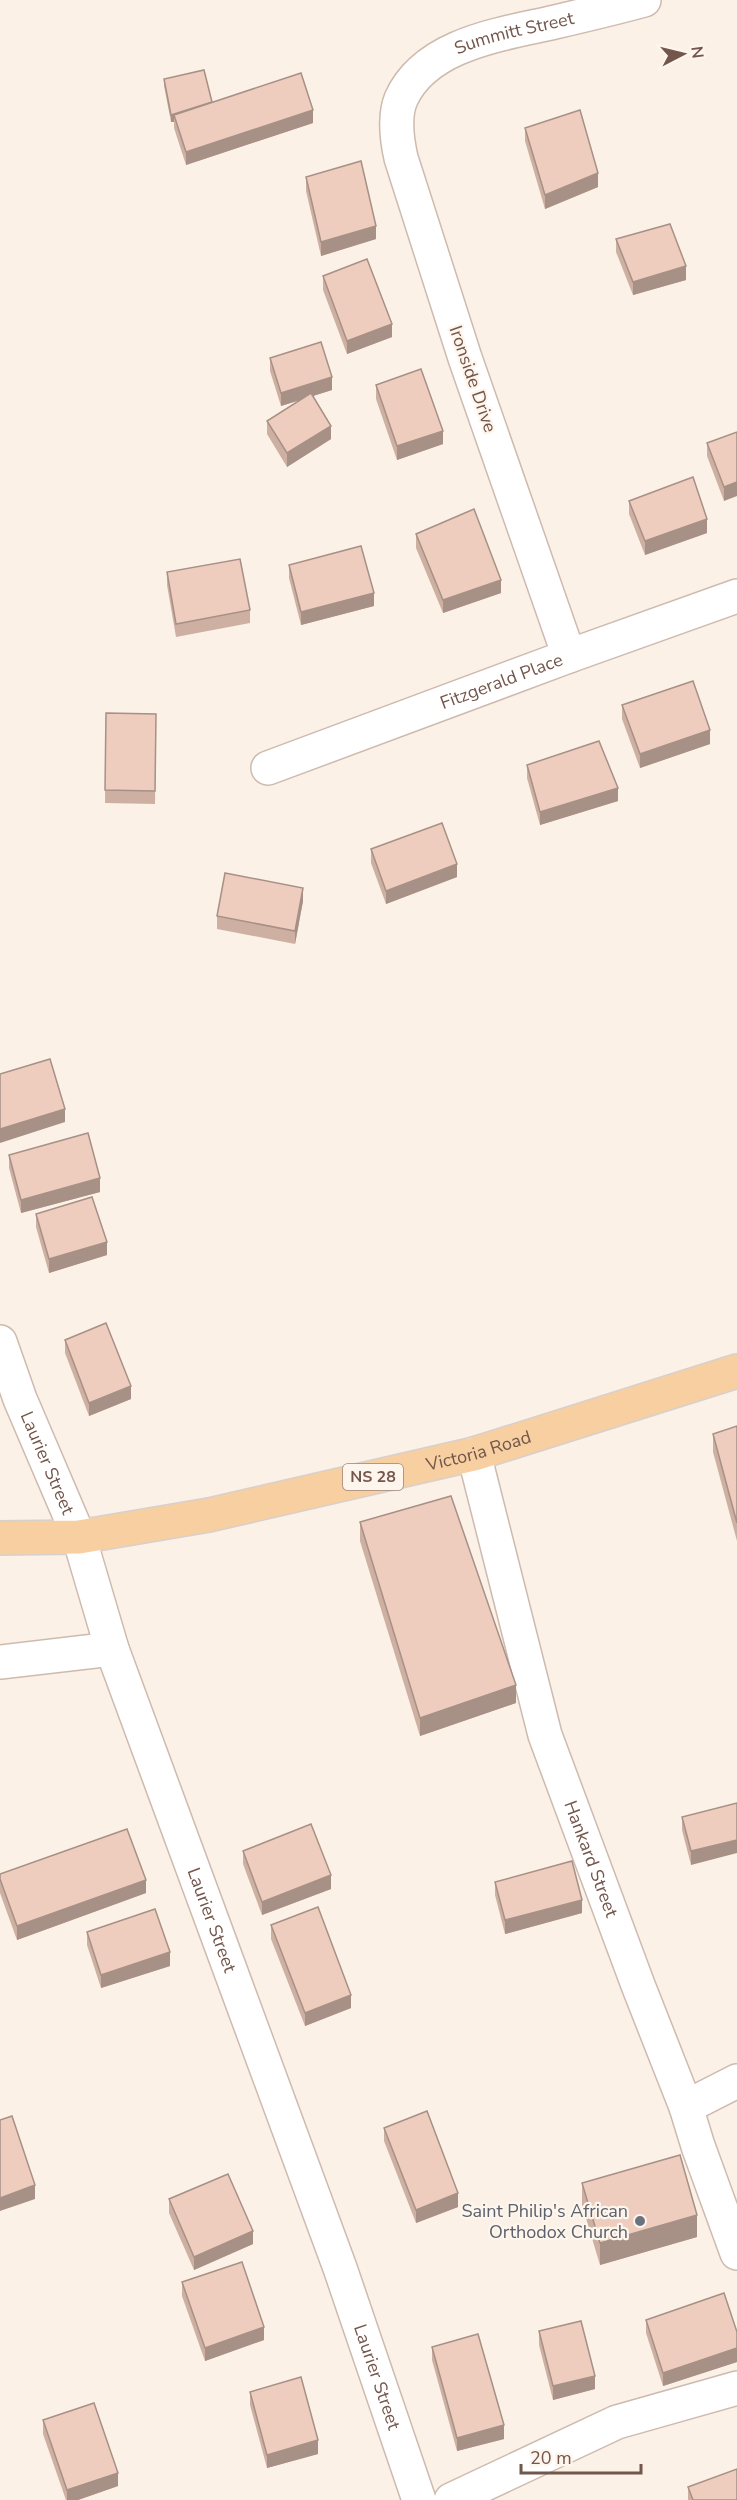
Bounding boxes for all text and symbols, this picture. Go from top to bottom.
street label: Summitt Street [451,6,577,60]
north arrow [653,24,713,84]
text: N [685,45,709,60]
street label: Ironside Drive [444,322,502,436]
street label: Fitzgerald Place [437,647,566,715]
street label: Laurier Street [15,1408,80,1519]
street label: Victoria Road [423,1425,534,1477]
road number: NS 28 [343,1464,403,1490]
street label: Hankard Street [558,1797,624,1921]
street label: Laurier Street [182,1864,242,1976]
place label: Saint Philip's African Orthodox Church [461,2199,628,2244]
marker: Saint Philip's African Orthodox Church [633,2214,647,2228]
street label: Laurier Street [348,2321,406,2433]
scale bar [521,2437,641,2475]
text: 20 m [530,2446,572,2470]

